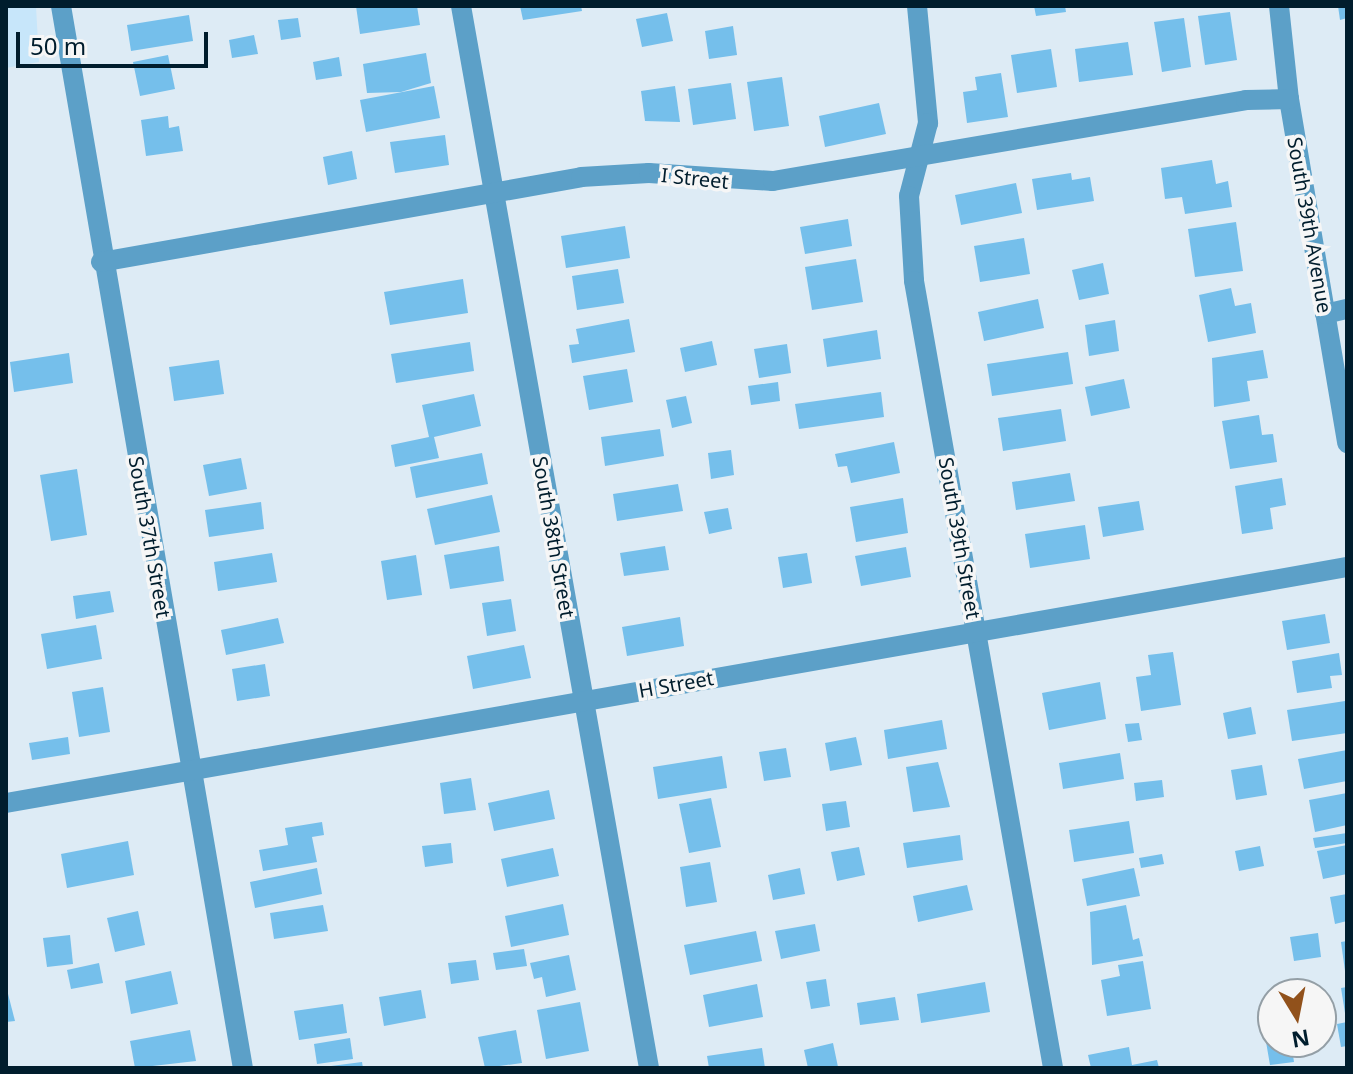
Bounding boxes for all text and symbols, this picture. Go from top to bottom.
scale bar [20,16,212,66]
text: 50 m [30,29,86,62]
street label: South 39th Avenue [1283,135,1337,315]
street label: I Street [660,163,730,193]
street label: South 37th Street [124,454,176,620]
street label: South 38th Street [528,454,580,620]
street label: South 39th Street [934,455,986,621]
street label: H Street [637,666,715,702]
north arrow [1257,978,1337,1058]
text: N [1289,1023,1312,1056]

